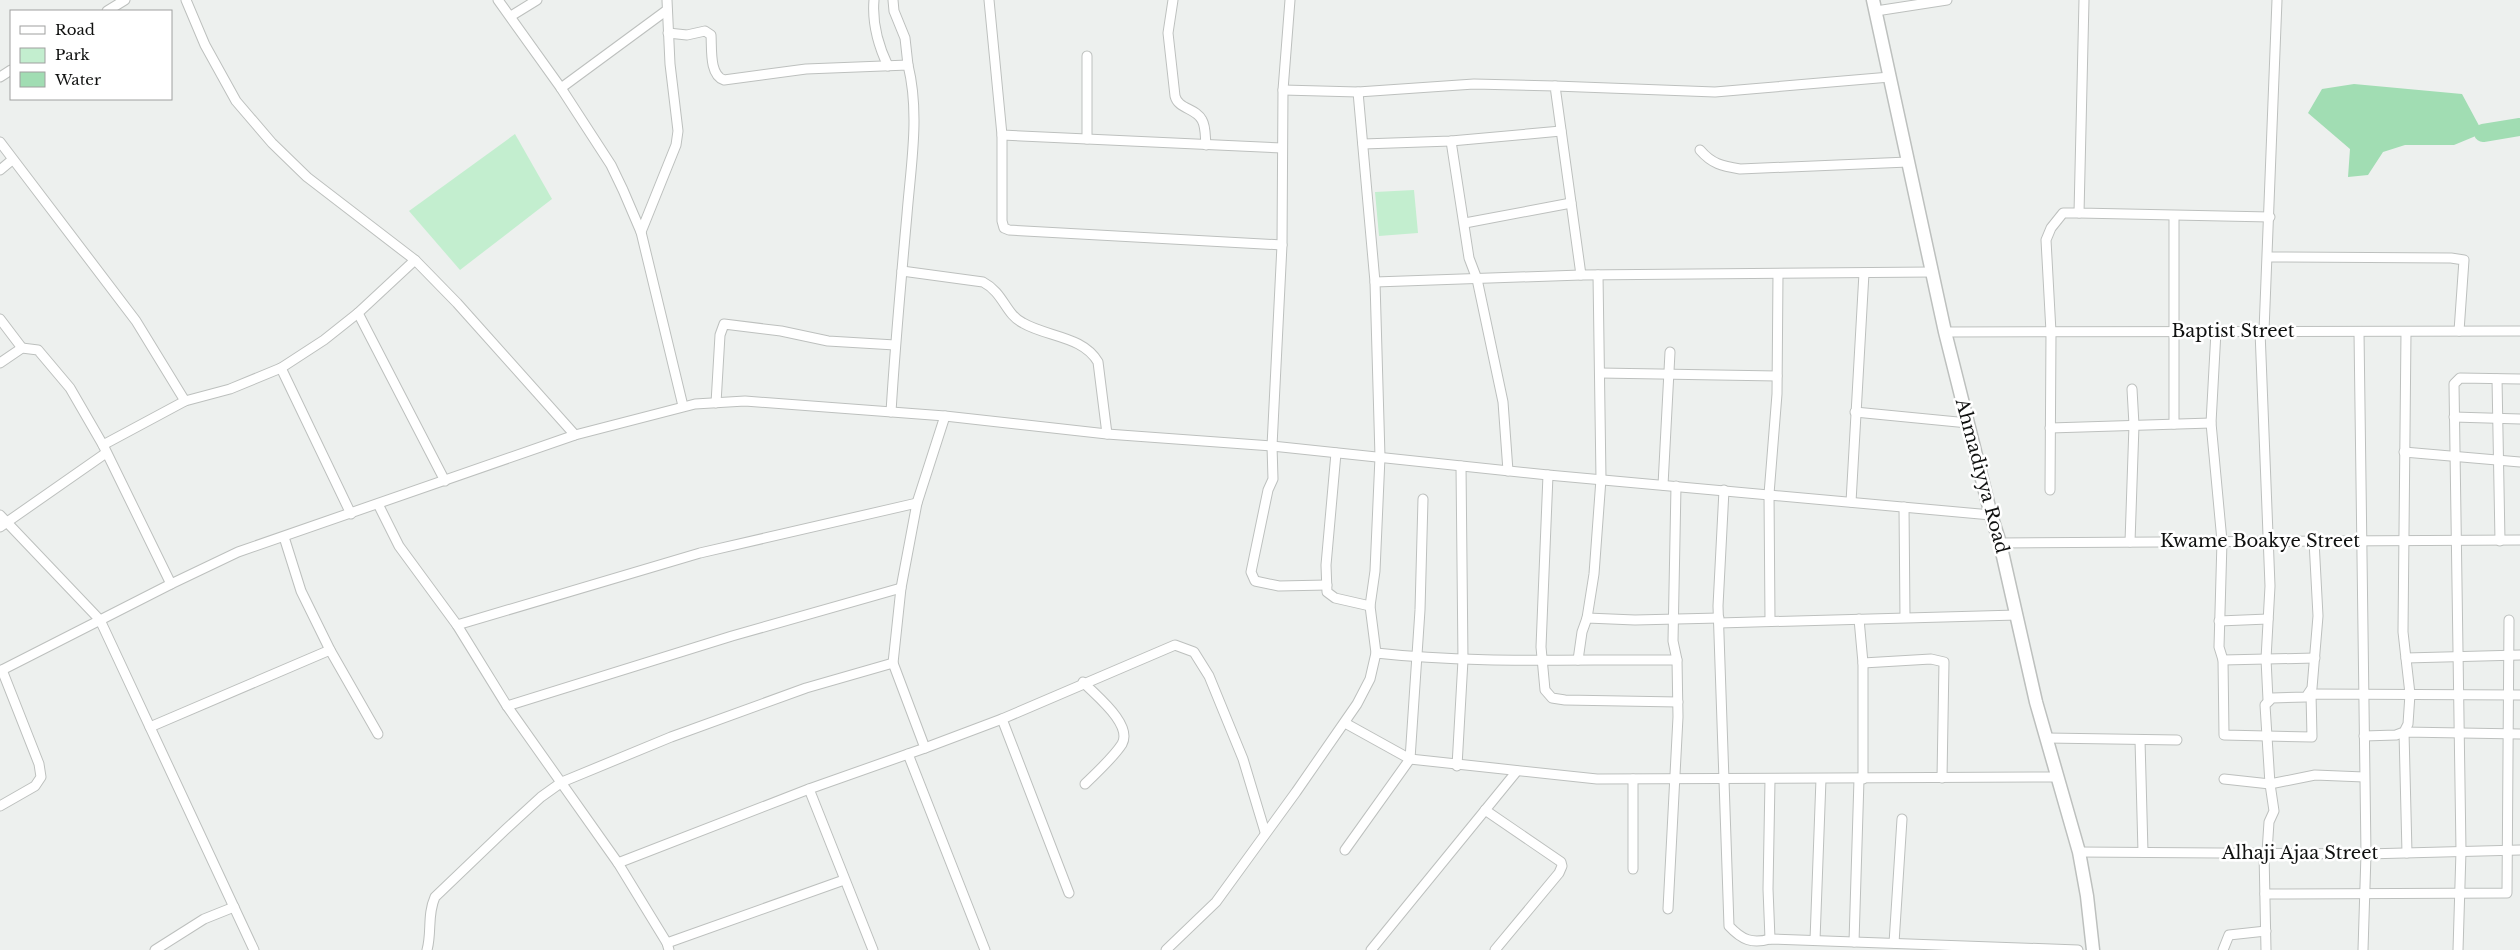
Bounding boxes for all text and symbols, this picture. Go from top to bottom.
legend [10,10,172,100]
text: Road [55,20,95,39]
text: Park [55,45,91,64]
text: Water [54,70,102,89]
street label: Baptist Street [2171,320,2295,342]
street label: Ahmadiyya Road [1950,395,2013,556]
street label: Kwame Boakye Street [2160,530,2360,552]
street label: Alhaji Ajaa Street [2221,842,2378,864]

